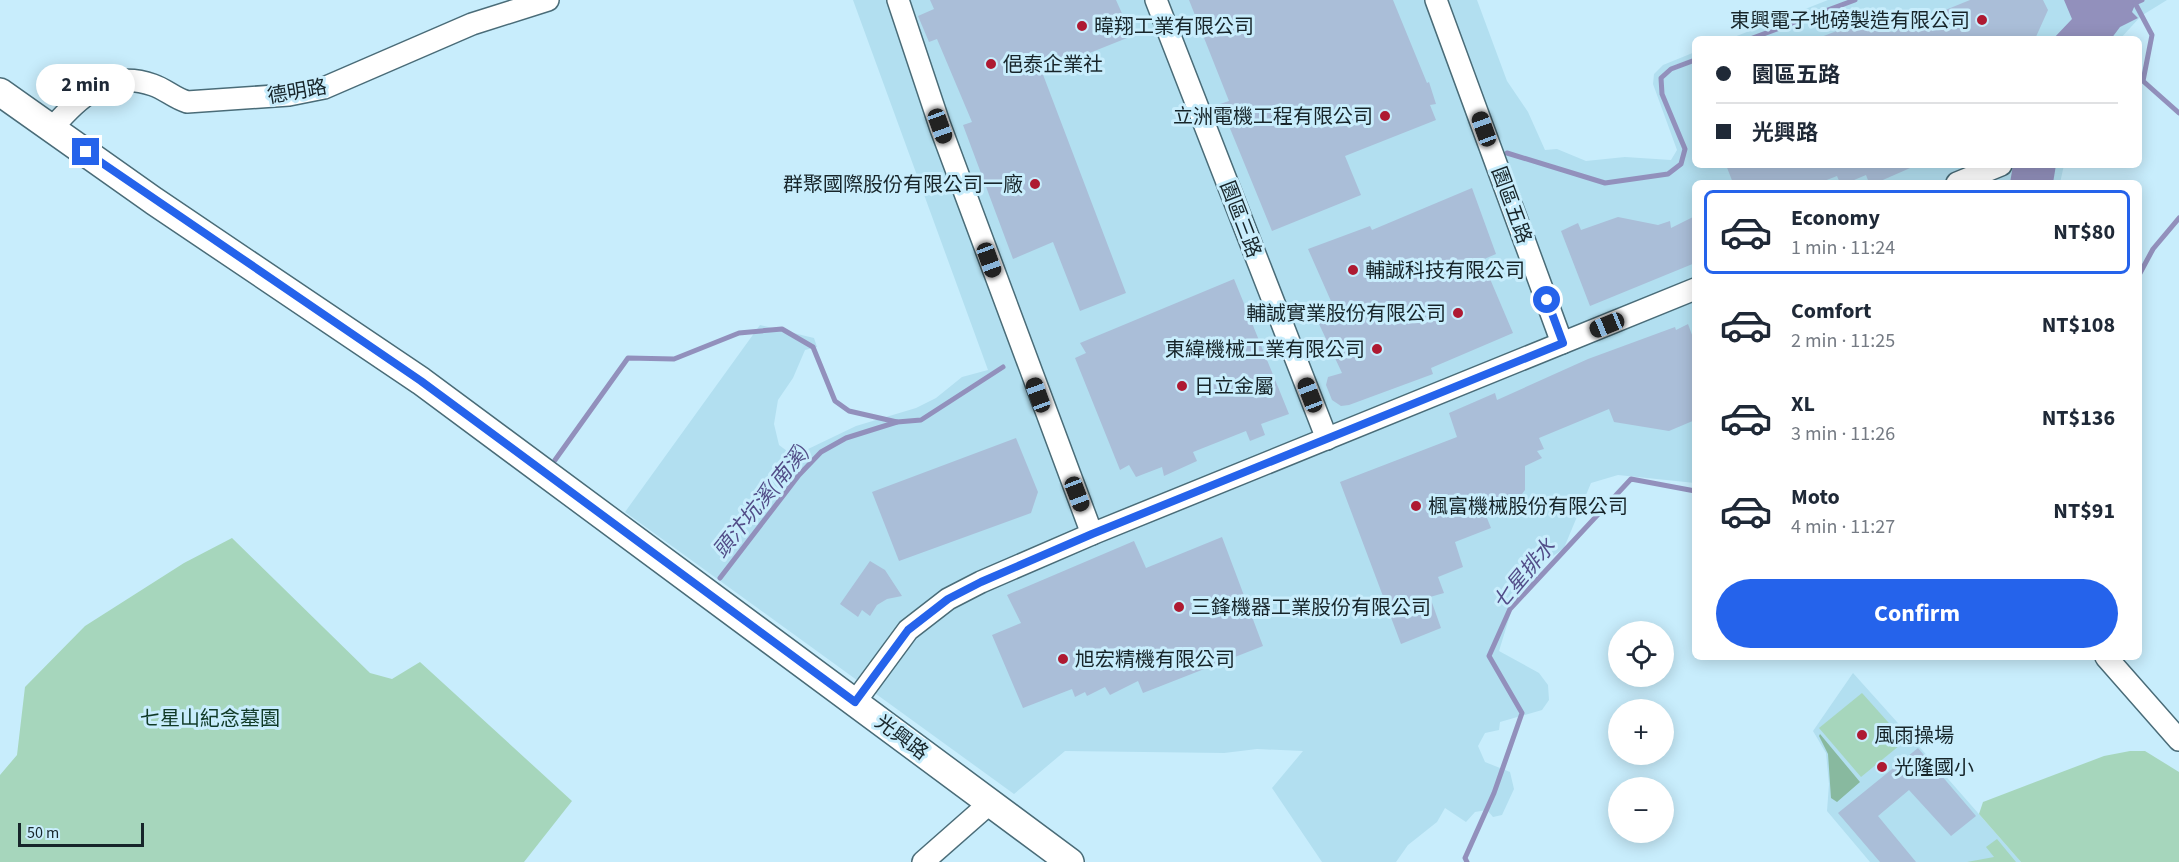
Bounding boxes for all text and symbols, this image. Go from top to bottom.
place label: 東興電子地磅製造有限公司 [1730,7,1970,35]
place label: 暐翔工業有限公司 [1094,13,1254,41]
marker: 東興電子地磅製造有限公司 [1975,13,1989,27]
marker: 暐翔工業有限公司 [1075,19,1089,33]
place label: 俋泰企業社 [1003,51,1103,79]
marker: 俋泰企業社 [984,57,998,71]
text: 園區五路 [1752,59,1840,91]
callout: 2 min [36,65,136,107]
text: 2 min [61,71,110,99]
street label: 德明路 [265,73,329,111]
place label: 立洲電機工程有限公司 [1173,103,1373,131]
car [925,106,955,146]
marker: 立洲電機工程有限公司 [1378,109,1392,123]
car [1469,109,1499,149]
text: 光興路 [1752,117,1818,149]
route end [72,138,99,165]
street label: 園區五路 [1484,163,1538,248]
place label: 群聚國際股份有限公司一廠 [783,171,1023,199]
marker: 群聚國際股份有限公司一廠 [1028,177,1042,191]
street label: 園區三路 [1213,177,1267,262]
text: Economy [1791,202,1880,234]
icon: car [1719,205,1773,259]
text: NT$80 [2053,216,2115,248]
text: 1 min · 11:24 [1791,234,1895,262]
car [974,240,1004,280]
place label: 輔誠科技有限公司 [1365,257,1525,285]
marker: 輔誠科技有限公司 [1346,263,1360,277]
route start [1533,286,1560,313]
text: Comfort [1791,295,1872,327]
icon: car [1719,298,1773,352]
place label: 輔誠實業股份有限公司 [1246,300,1446,328]
marker: 輔誠實業股份有限公司 [1451,306,1465,320]
text: NT$108 [2042,309,2115,341]
car [1587,310,1627,340]
text: 2 min · 11:25 [1791,327,1895,355]
place label: 東緯機械工業有限公司 [1165,336,1365,364]
marker: 東緯機械工業有限公司 [1370,342,1384,356]
place label: 日立金屬 [1194,373,1274,401]
car [1023,375,1053,415]
car [1295,375,1325,415]
marker: 日立金屬 [1175,379,1189,393]
text: XL [1791,388,1815,420]
icon: car [1719,391,1773,445]
text: NT$136 [2042,402,2115,434]
text: 3 min · 11:26 [1791,420,1895,448]
water label: 頭汴坑溪(南溪) [706,438,816,564]
car [1062,474,1092,514]
text: Moto [1791,481,1840,513]
icon: car [1719,484,1773,538]
place label: 楓富機械股份有限公司 [1428,493,1628,521]
text: NT$91 [2053,495,2115,527]
marker: 楓富機械股份有限公司 [1409,499,1423,513]
text: 4 min · 11:27 [1791,513,1895,541]
water label: 七星排水 [1486,531,1563,616]
button: Confirm [1716,579,2118,648]
place label: 三鋒機器工業股份有限公司 [1191,594,1431,622]
marker: 三鋒機器工業股份有限公司 [1172,600,1186,614]
map controls [1608,621,1674,843]
button: locate [1608,621,1674,687]
place label: 旭宏精機有限公司 [1075,646,1235,674]
marker: 旭宏精機有限公司 [1056,652,1070,666]
button: + [1608,699,1674,765]
park label: 七星山紀念墓園 [140,705,280,733]
street label: 光興路 [869,709,934,767]
place label: 風雨操場 [1874,722,1954,750]
marker: 風雨操場 [1855,728,1869,742]
place label: 光隆國小 [1894,754,1974,782]
marker: 光隆國小 [1875,760,1889,774]
button: − [1608,777,1674,843]
scale bar [18,820,144,848]
text: 50 m [27,822,59,844]

